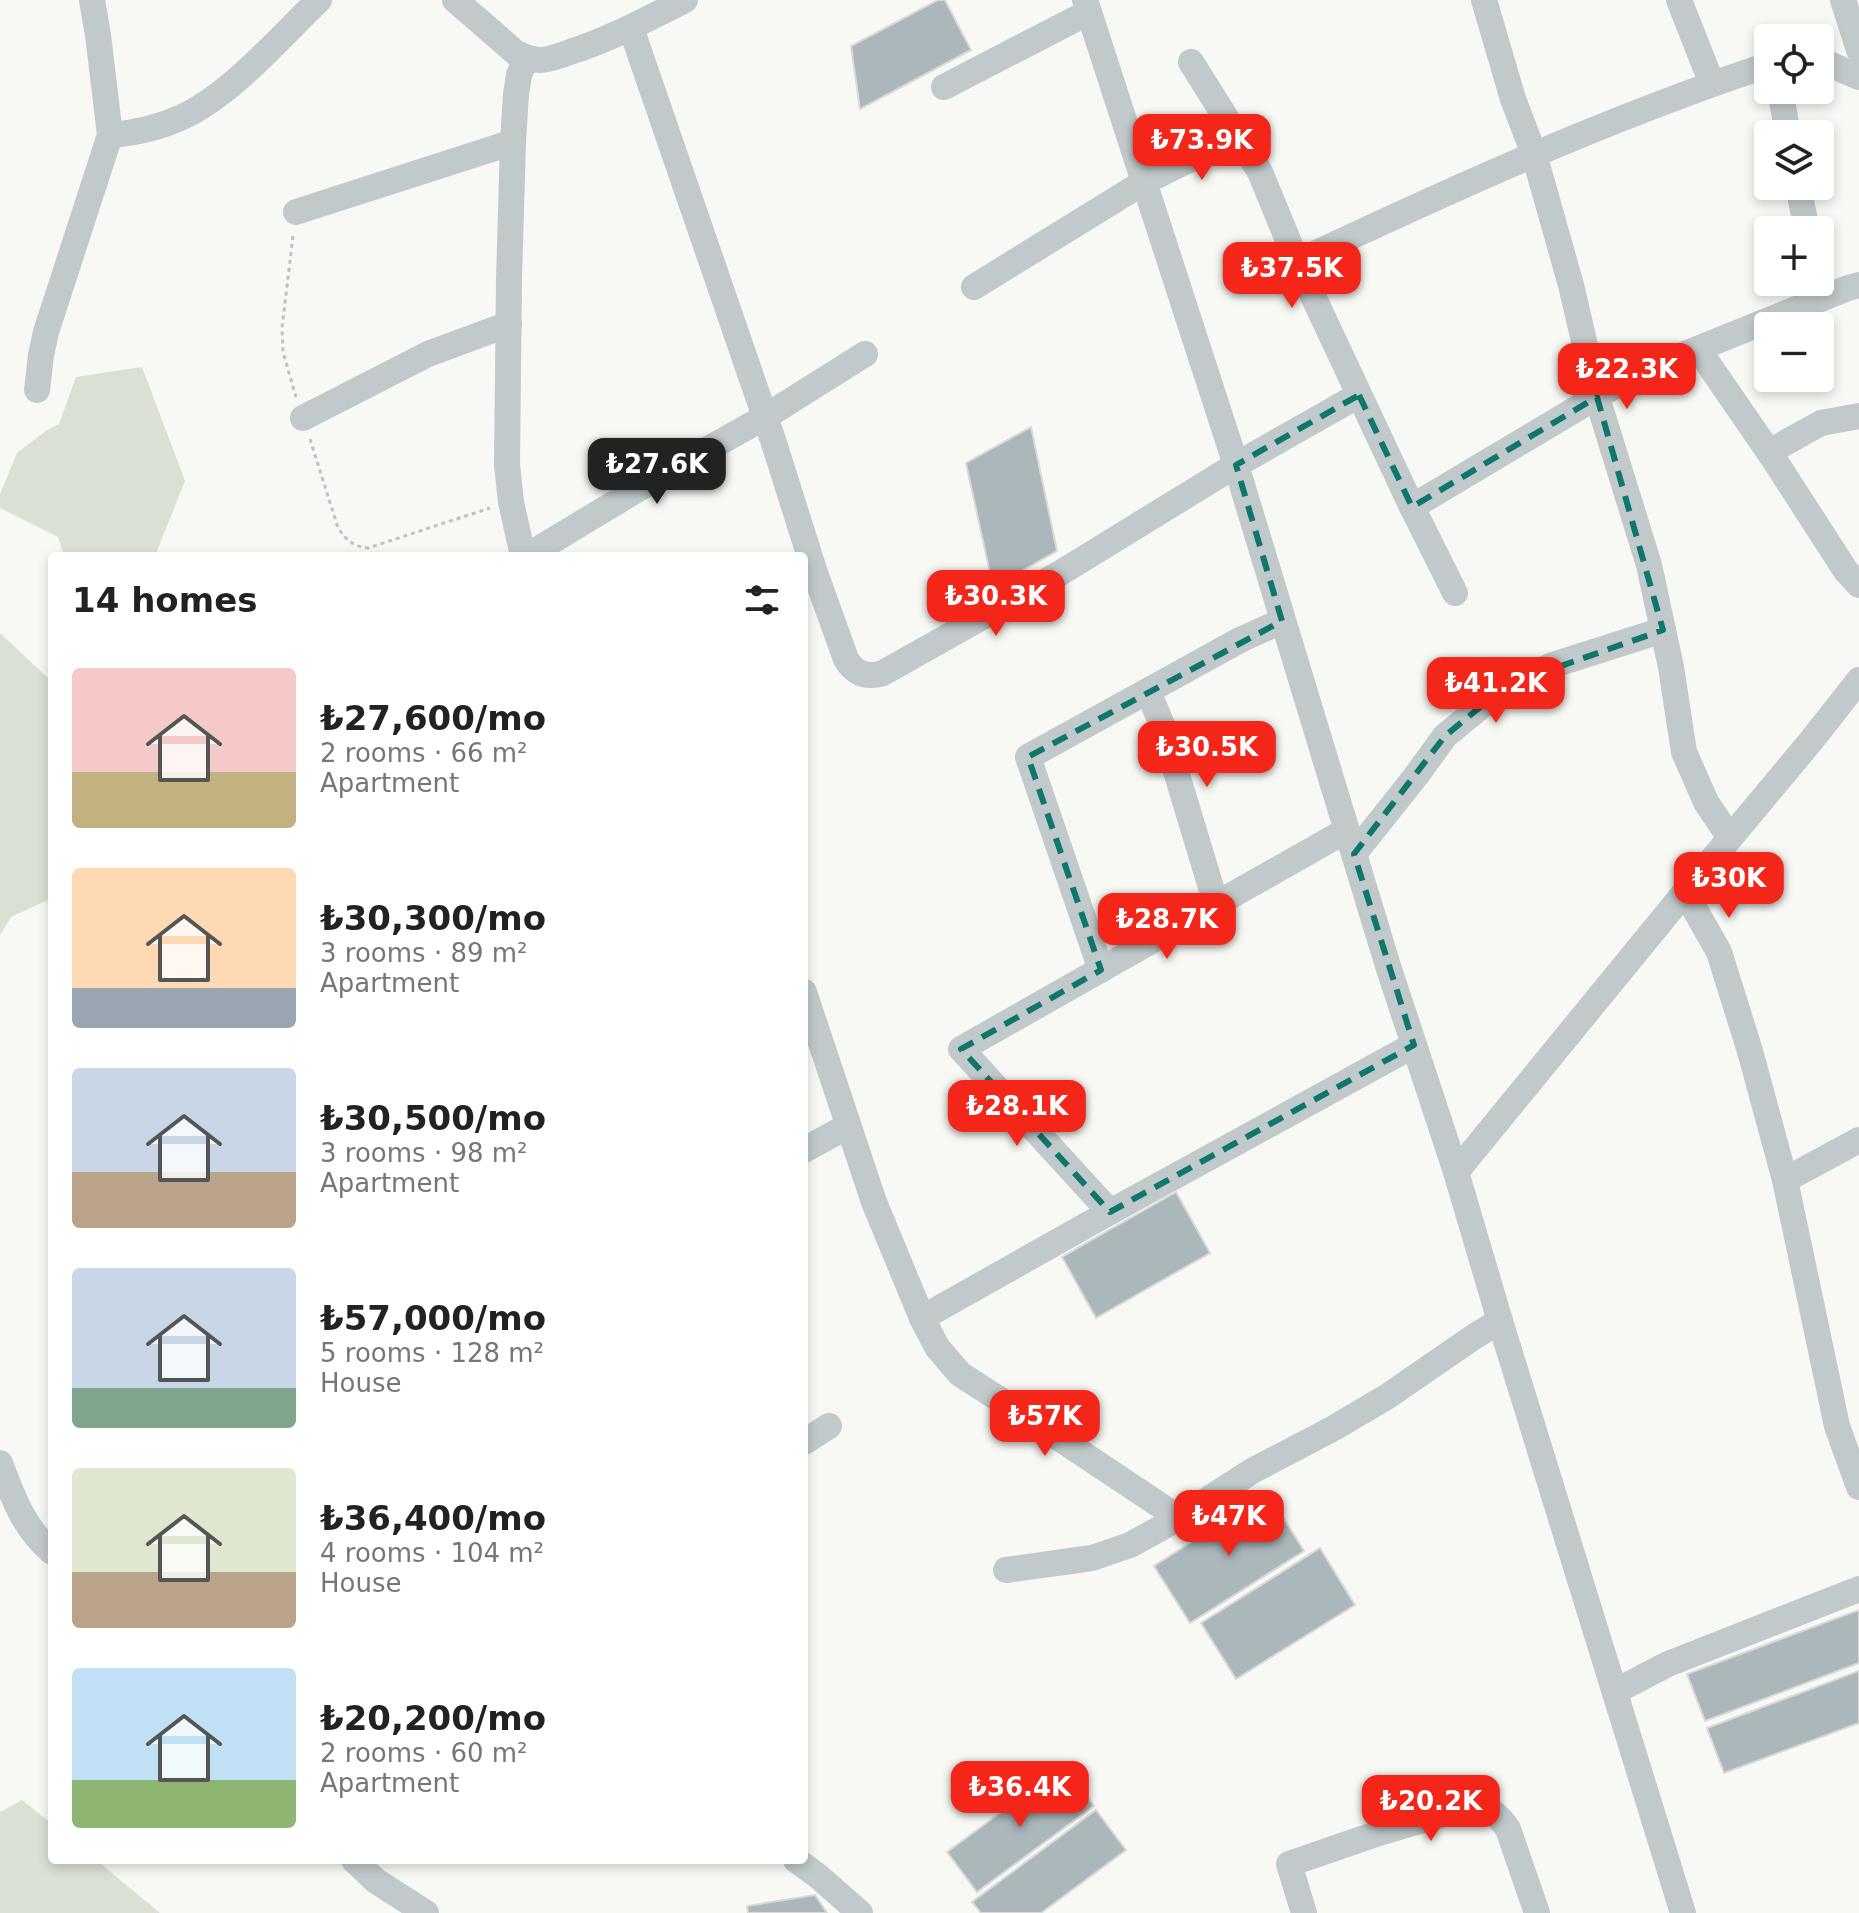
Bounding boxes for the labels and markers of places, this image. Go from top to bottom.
pin: ₺73.9K [1137,114,1267,182]
pin: ₺37.5K [1227,242,1357,310]
pin: ₺22.3K [1562,343,1692,411]
pin: ₺27.6K [592,438,722,506]
pin: ₺30.3K [931,570,1061,638]
pin: ₺41.2K [1431,657,1561,725]
pin: ₺30.5K [1142,721,1272,789]
pin: ₺30K [1682,852,1776,920]
pin: ₺28.7K [1102,893,1232,961]
pin: ₺28.1K [952,1080,1082,1148]
pin: ₺57K [998,1390,1092,1458]
pin: ₺47K [1182,1490,1276,1558]
pin: ₺36.4K [955,1761,1085,1829]
pin: ₺20.2K [1366,1775,1496,1843]

